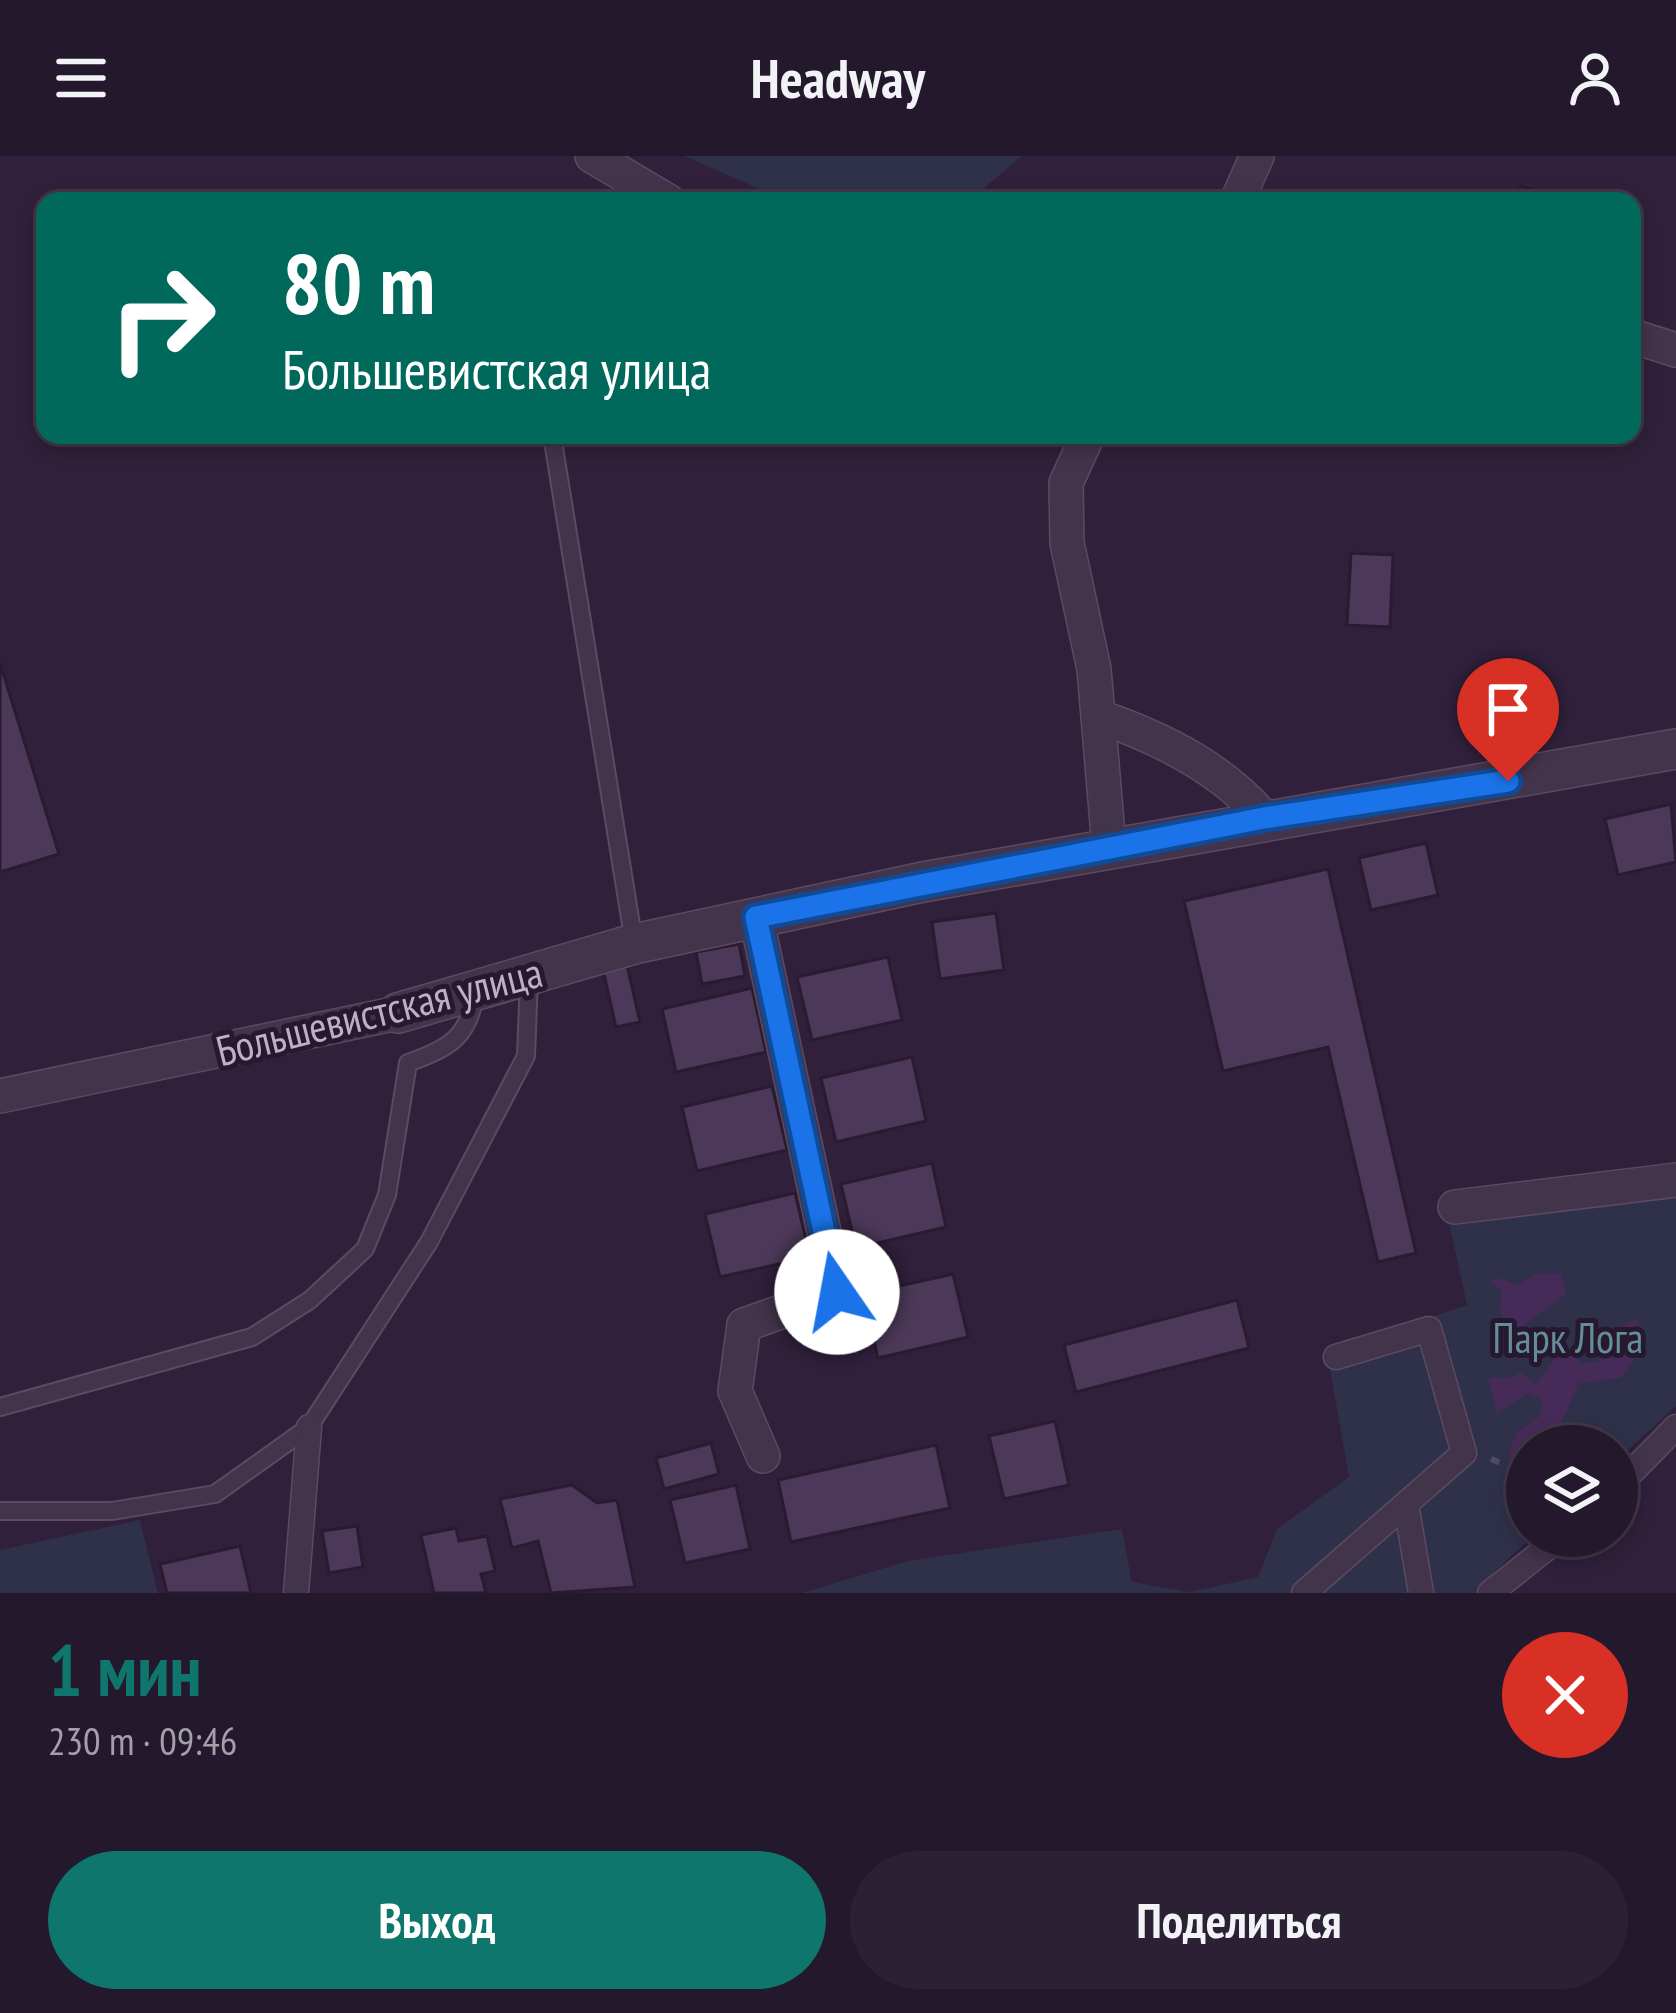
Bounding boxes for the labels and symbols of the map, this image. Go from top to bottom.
pin [1457,658,1559,781]
street label: Большевистская улица [210,944,548,1078]
position arrow [774,1229,900,1355]
park label: Парк Лога [1493,1310,1643,1365]

